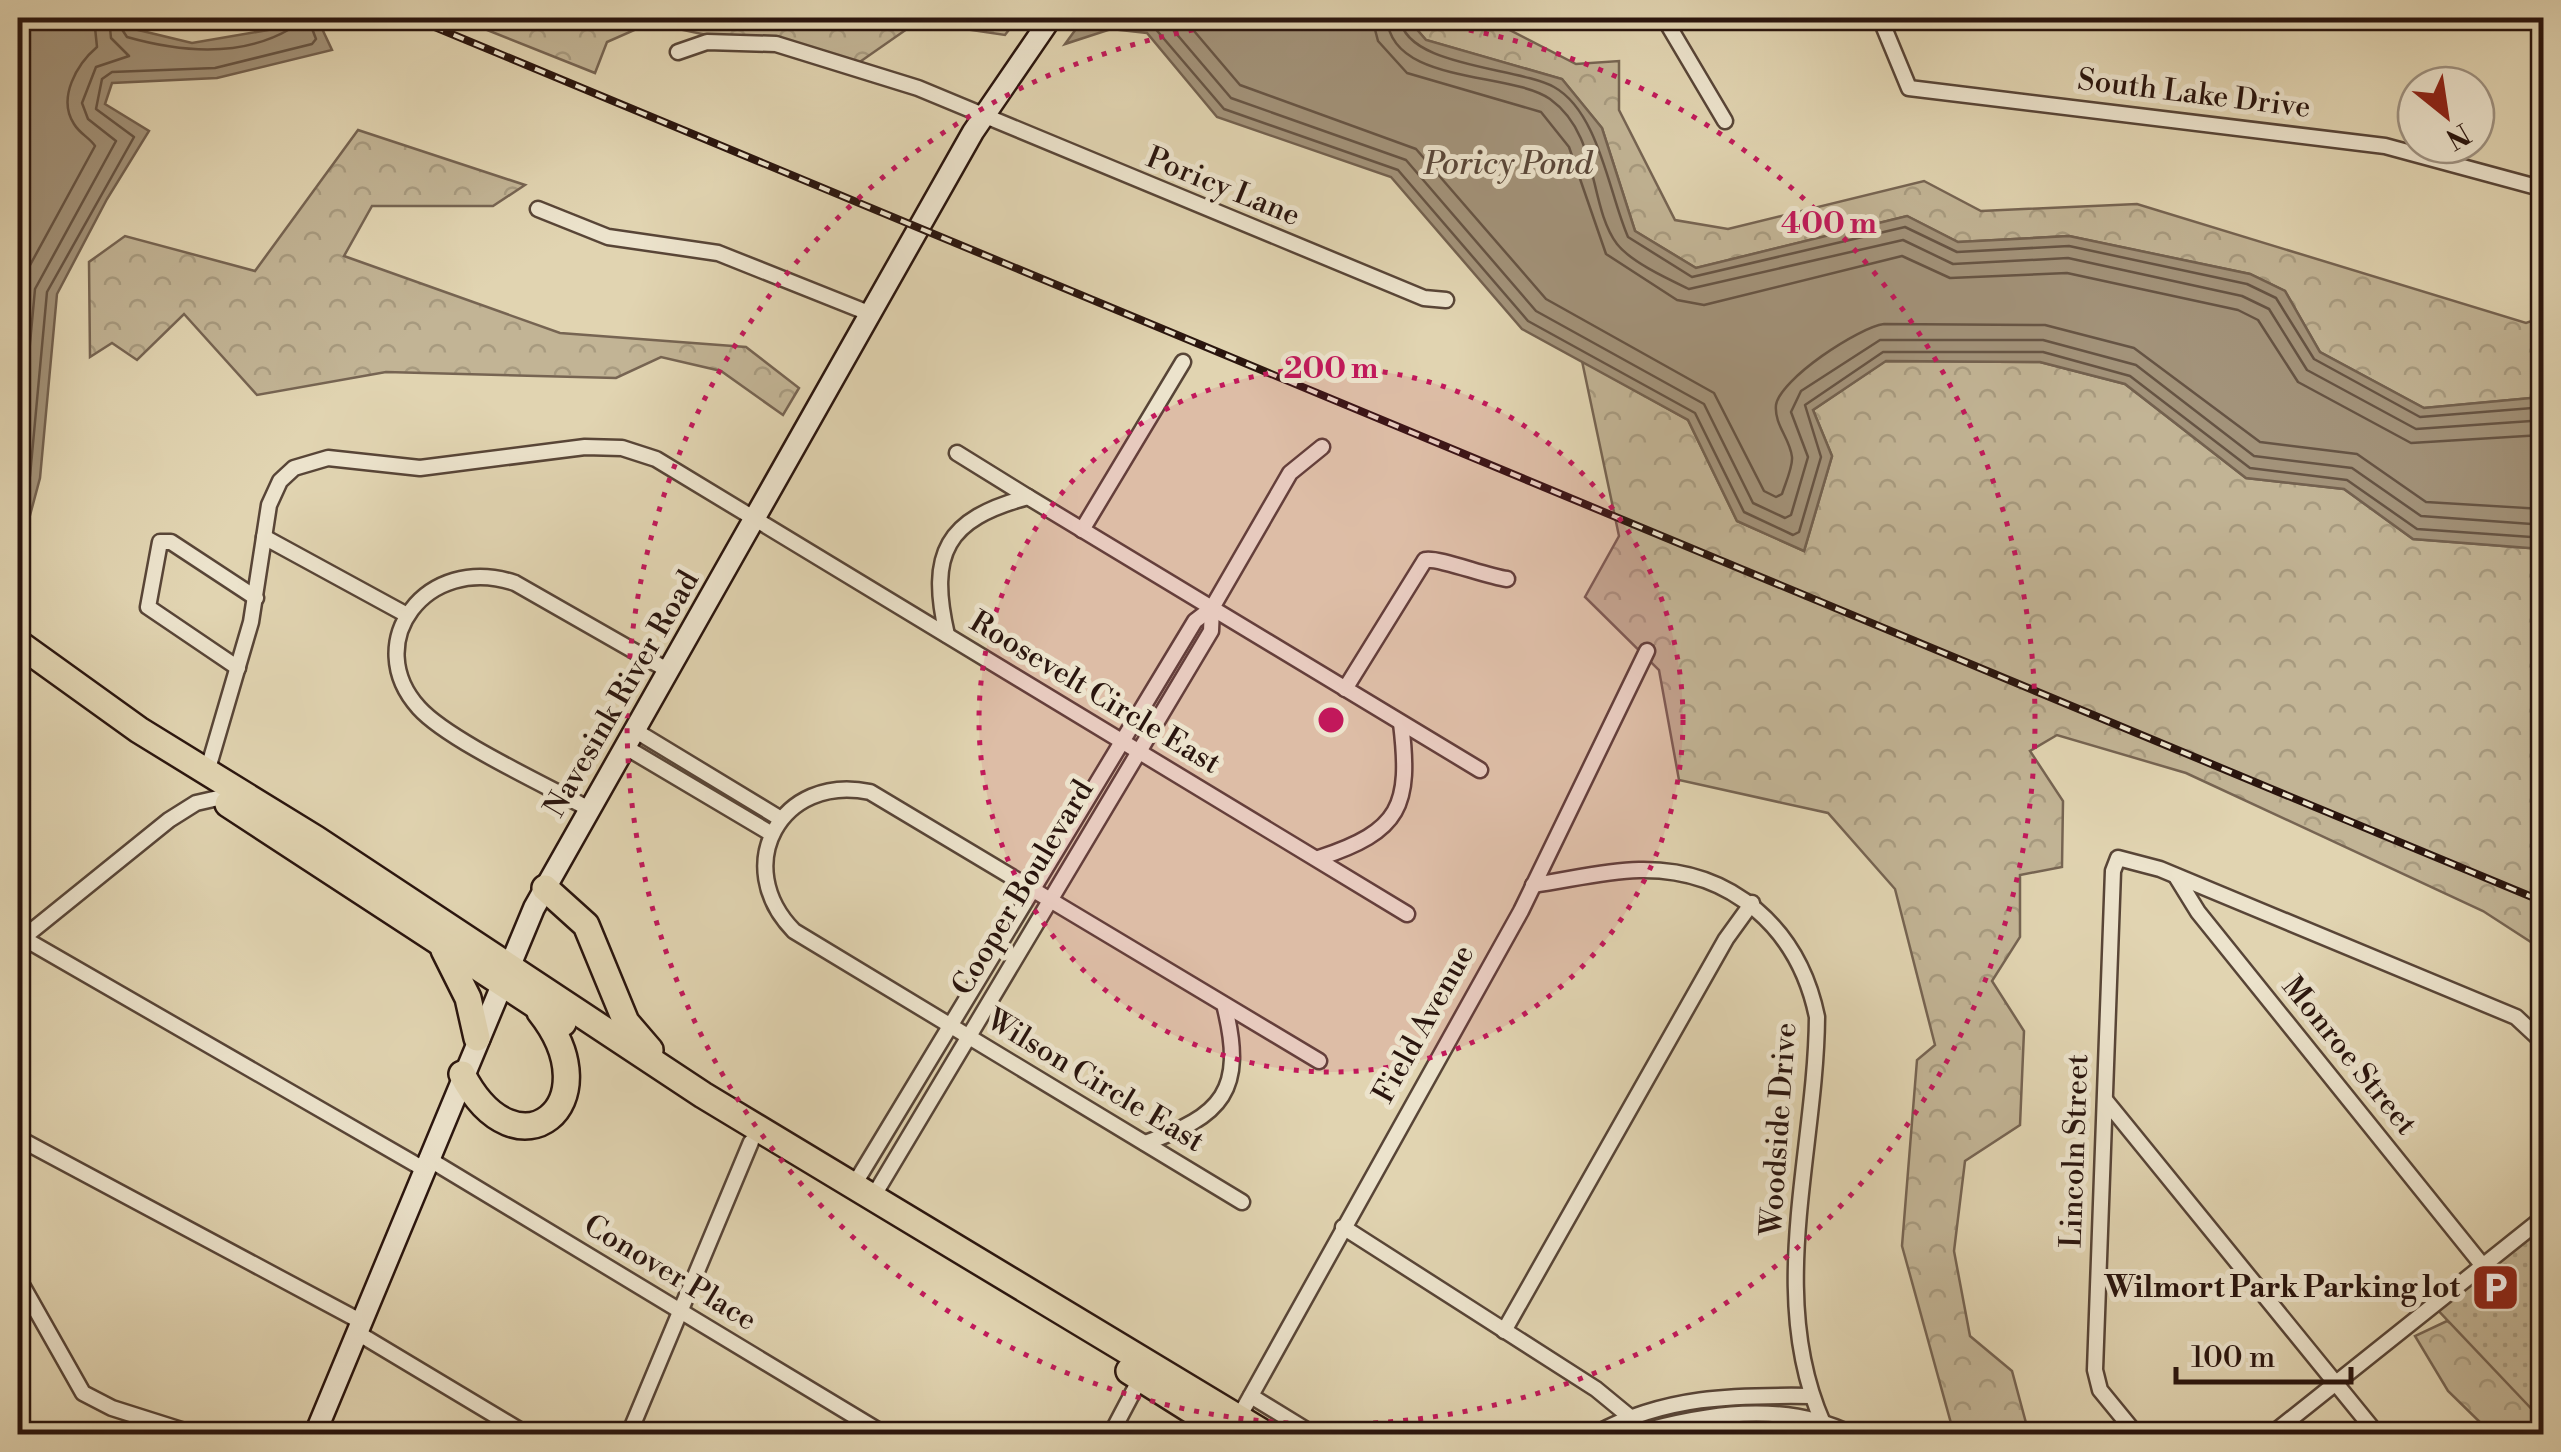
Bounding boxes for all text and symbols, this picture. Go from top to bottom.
street label: South Lake Drive [2075,61,2313,127]
north arrow [2396,65,2496,165]
text: N [2439,115,2476,156]
street label: Poricy Lane [1140,139,1306,235]
water label: Poricy Pond [1423,144,1594,184]
text: 400 m [1781,205,1877,243]
text: 200 m [1284,350,1378,388]
street label: Navesink River Road [536,564,708,824]
street label: Roosevelt Circle East [963,603,1228,783]
centre of rings [1313,702,1349,738]
street label: Cooper Boulevard [944,773,1102,1003]
street label: Field Avenue [1365,938,1483,1110]
street label: Monroe Street [2273,969,2425,1143]
street label: Wilson Circle East [978,1001,1211,1161]
street label: Woodside Drive [1753,1021,1805,1238]
street label: Lincoln Street [2053,1053,2097,1249]
street label: Conover Place [577,1206,763,1340]
parking icon: Wilmort Park Parking lot [2469,1262,2521,1314]
place label: Wilmort Park Parking lot [2104,1269,2460,1307]
scale bar [2176,1322,2351,1384]
text: 100 m [2191,1339,2275,1377]

